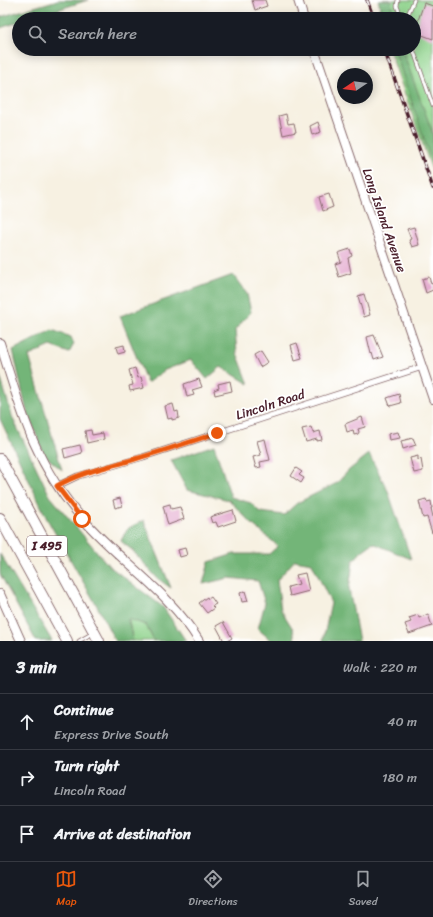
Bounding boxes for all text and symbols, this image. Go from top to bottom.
search box [12,12,421,56]
text: Search here [58,21,137,47]
icon: search [26,23,48,45]
north arrow [337,68,373,104]
street label: Long Island Avenue [356,165,413,276]
street label: Lincoln Road [233,382,309,426]
route end [208,424,226,442]
route start [73,510,91,528]
road number: I 495 [27,536,67,556]
text: 3 min [16,652,57,682]
text: Walk · 220 m [343,656,417,679]
text: Continue [54,697,114,723]
text: 40 m [387,710,417,733]
icon: ahead [16,711,38,733]
text: Express Drive South [54,723,169,746]
text: Turn right [54,753,119,779]
text: 180 m [382,766,417,789]
icon: right [16,767,38,789]
text: Lincoln Road [54,779,126,802]
text: Arrive at destination [54,821,191,847]
icon: arrive [16,823,38,845]
tab: Map [55,868,77,911]
tab: Directions [188,868,238,911]
tab: Saved [349,868,378,911]

